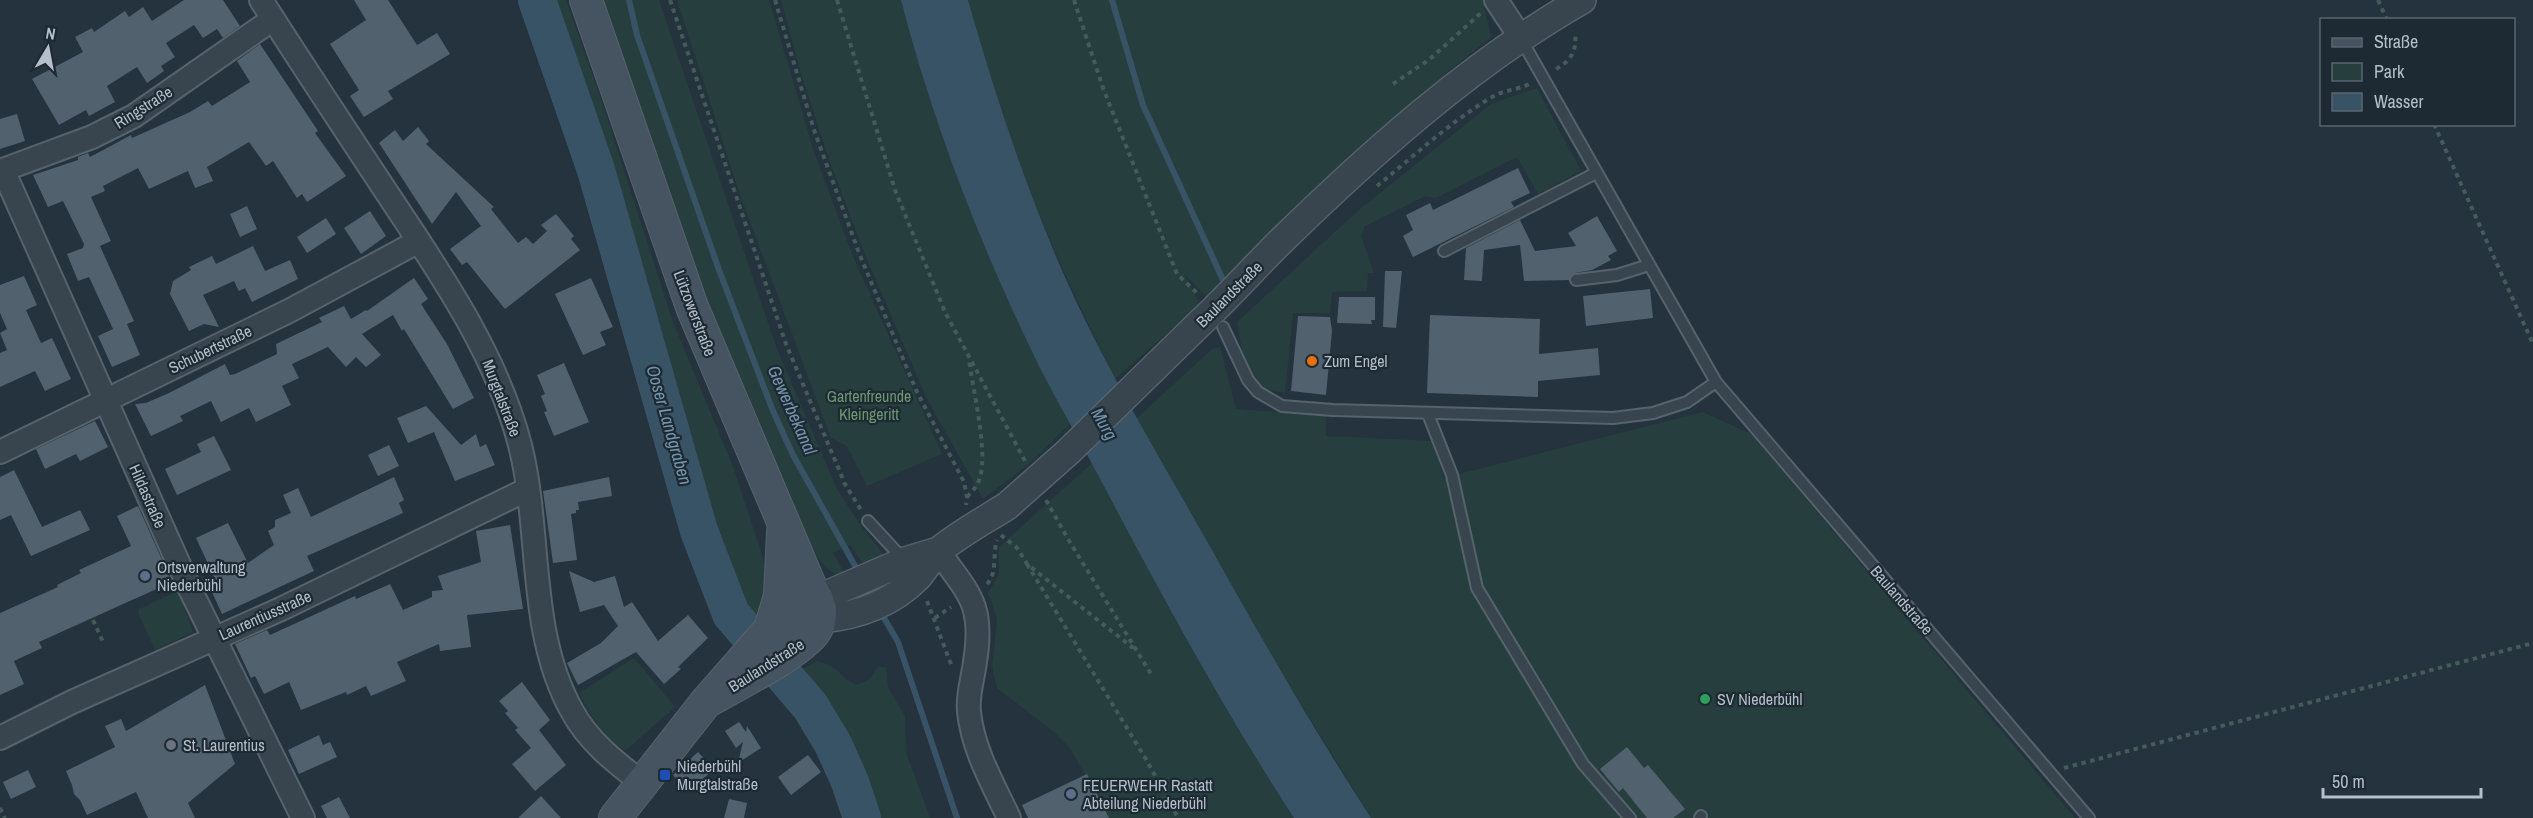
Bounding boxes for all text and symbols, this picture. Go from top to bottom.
north arrow [18,18,78,78]
legend [2320,18,2515,126]
text: N [44,22,57,45]
text: Straße [2374,29,2418,54]
text: Park [2374,59,2405,84]
street label: Ringstraße [110,80,176,134]
text: Wasser [2374,89,2424,114]
street label: Baulandstraße [1191,256,1267,332]
street label: Lützowerstraße [669,267,721,359]
street label: Schubertstraße [165,319,255,379]
place label: Zum Engel [1324,350,1388,372]
marker: Zum Engel [1305,354,1319,368]
street label: Murgtalstraße [477,356,527,440]
water label: Gewerbekanal [762,361,824,459]
water label: Ooser Landgraben [641,362,698,487]
park label: Gartenfreunde Kleingeritt [827,385,911,425]
water label: Murg [1085,403,1124,445]
street label: Hildastraße [124,461,172,531]
place label: Ortsverwaltung Niederbühl [157,556,246,596]
street label: Baulandstraße [1866,561,1938,639]
marker: Ortsverwaltung Niederbühl [138,569,152,583]
street label: Laurentiusstraße [215,585,315,645]
street label: Baulandstraße [724,633,808,697]
place label: SV Niederbühl [1717,688,1802,710]
marker: SV Niederbühl [1698,692,1712,706]
place label: St. Laurentius [183,734,265,756]
marker: St. Laurentius [164,738,178,752]
place label: Niederbühl Murgtalstraße [677,755,758,795]
scale bar [2323,761,2480,799]
marker: Niederbühl Murgtalstraße [658,768,672,782]
text: 50 m [2332,769,2365,794]
place label: FEUERWEHR Rastatt Abteilung Niederbühl [1082,774,1213,814]
marker: FEUERWEHR Rastatt Abteilung Niederbühl [1064,787,1078,801]

